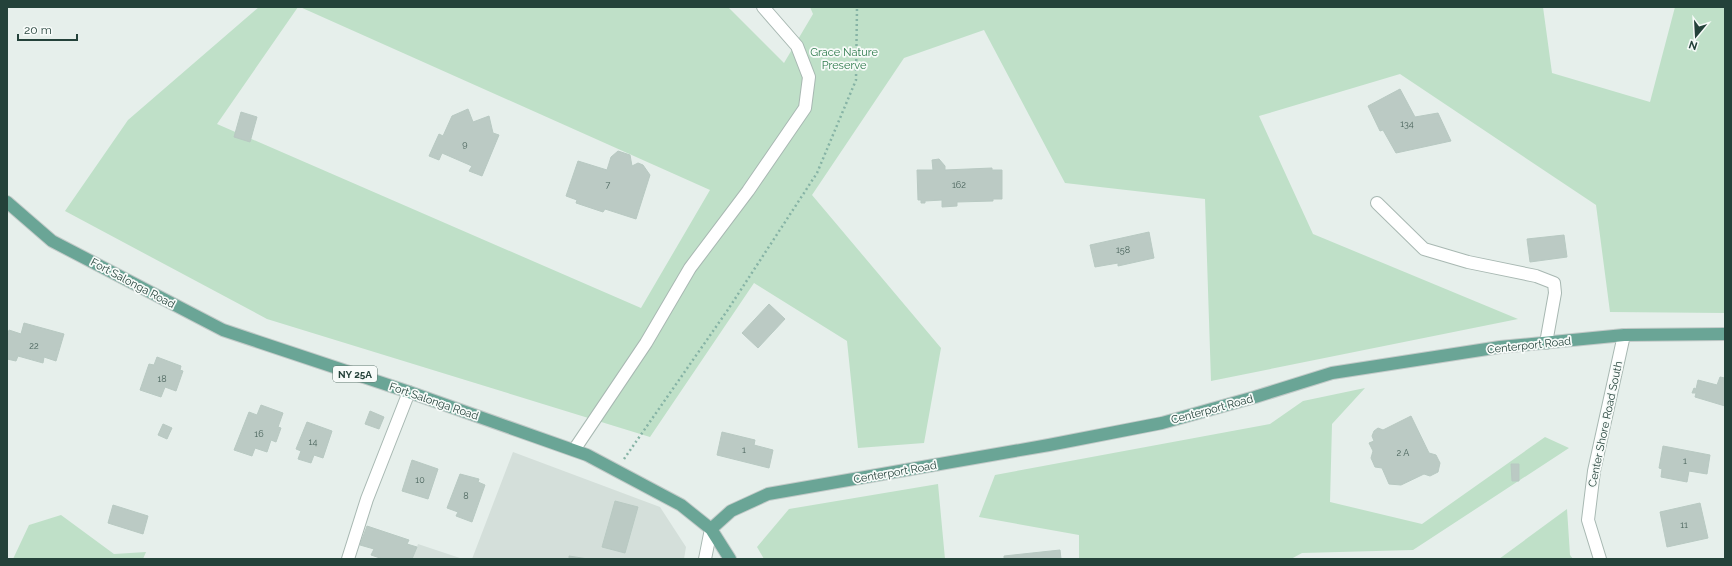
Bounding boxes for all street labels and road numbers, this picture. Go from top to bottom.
street label: Fort Salonga Road [88,256,177,311]
street label: Centerport Road [1486,335,1572,356]
street label: Center Shore Road South [1586,360,1625,488]
road number: NY 25A [333,366,377,382]
street label: Fort Salonga Road [387,380,480,423]
street label: Centerport Road [1170,392,1255,427]
street label: Centerport Road [852,459,938,486]

